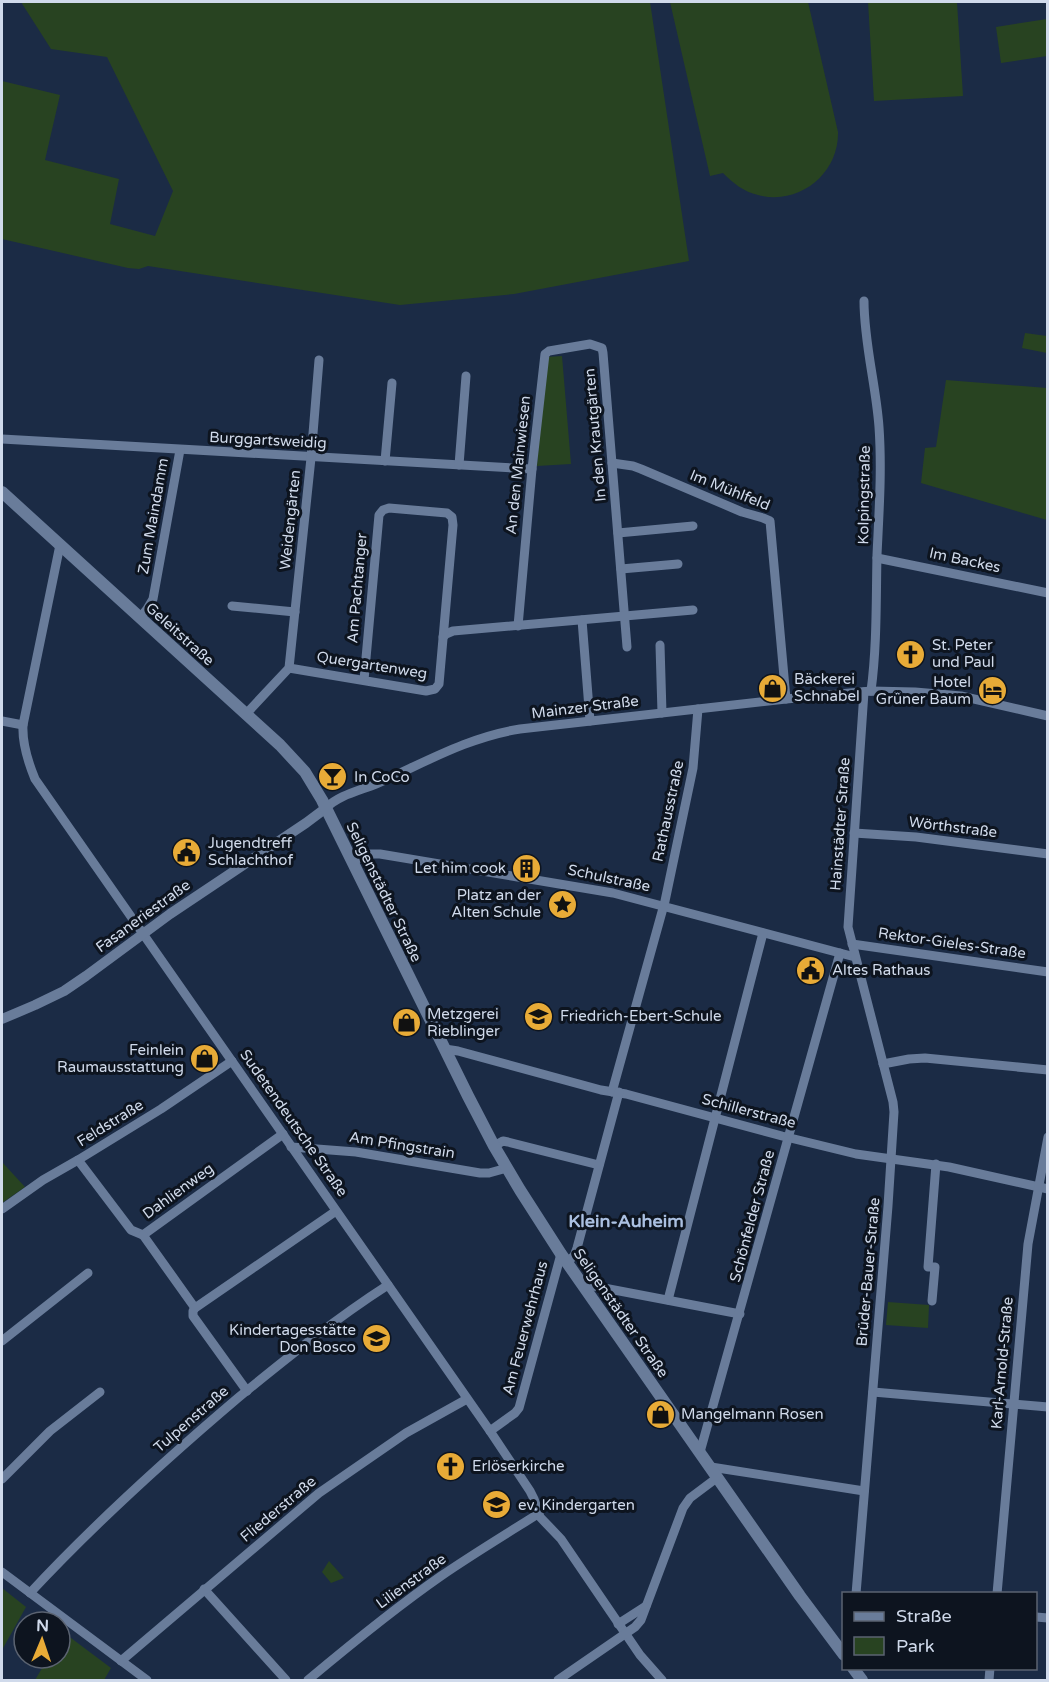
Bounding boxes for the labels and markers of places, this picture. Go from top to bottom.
place label: St. Peter und Paul [932,636,995,671]
church icon: St. Peter und Paul [895,638,927,670]
place label: Bäckerei Schnabel [794,670,860,705]
shop icon: Bäckerei Schnabel [757,672,789,704]
place label: Hotel Grüner Baum [876,673,971,708]
hotel icon: Hotel Grüner Baum [976,675,1008,707]
bar icon: In CoCo [317,761,349,793]
place label: In CoCo [354,768,410,786]
place label: Jugendtreff Schlachthof [208,834,293,869]
public building icon: Jugendtreff Schlachthof [171,836,203,868]
building icon: Let him cook [511,852,543,884]
place label: Let him cook [414,859,506,877]
place label: Platz an der Alten Schule [451,886,541,921]
place icon: Platz an der Alten Schule [546,888,578,920]
public building icon: Altes Rathaus [795,954,827,986]
place label: Altes Rathaus [832,961,931,979]
school or university icon: Friedrich-Ebert-Schule [523,1000,555,1032]
place label: Metzgerei Rieblinger [427,1005,500,1040]
shop icon: Metzgerei Rieblinger [390,1007,422,1039]
place label: Friedrich-Ebert-Schule [560,1007,721,1025]
place label: Feinlein Raumausstattung [57,1041,184,1076]
shop icon: Feinlein Raumausstattung [189,1043,221,1075]
place label: Kindertagesstätte Don Bosco [229,1321,356,1356]
school or university icon: Kindertagesstätte Don Bosco [361,1323,393,1355]
shop icon: Mangelmann Rosen [644,1398,676,1430]
place label: Mangelmann Rosen [681,1405,824,1423]
church icon: Erlöserkirche [435,1450,467,1482]
place label: Erlöserkirche [472,1457,565,1475]
school or university icon: ev. Kindergarten [481,1489,513,1521]
place label: ev. Kindergarten [518,1496,635,1514]

